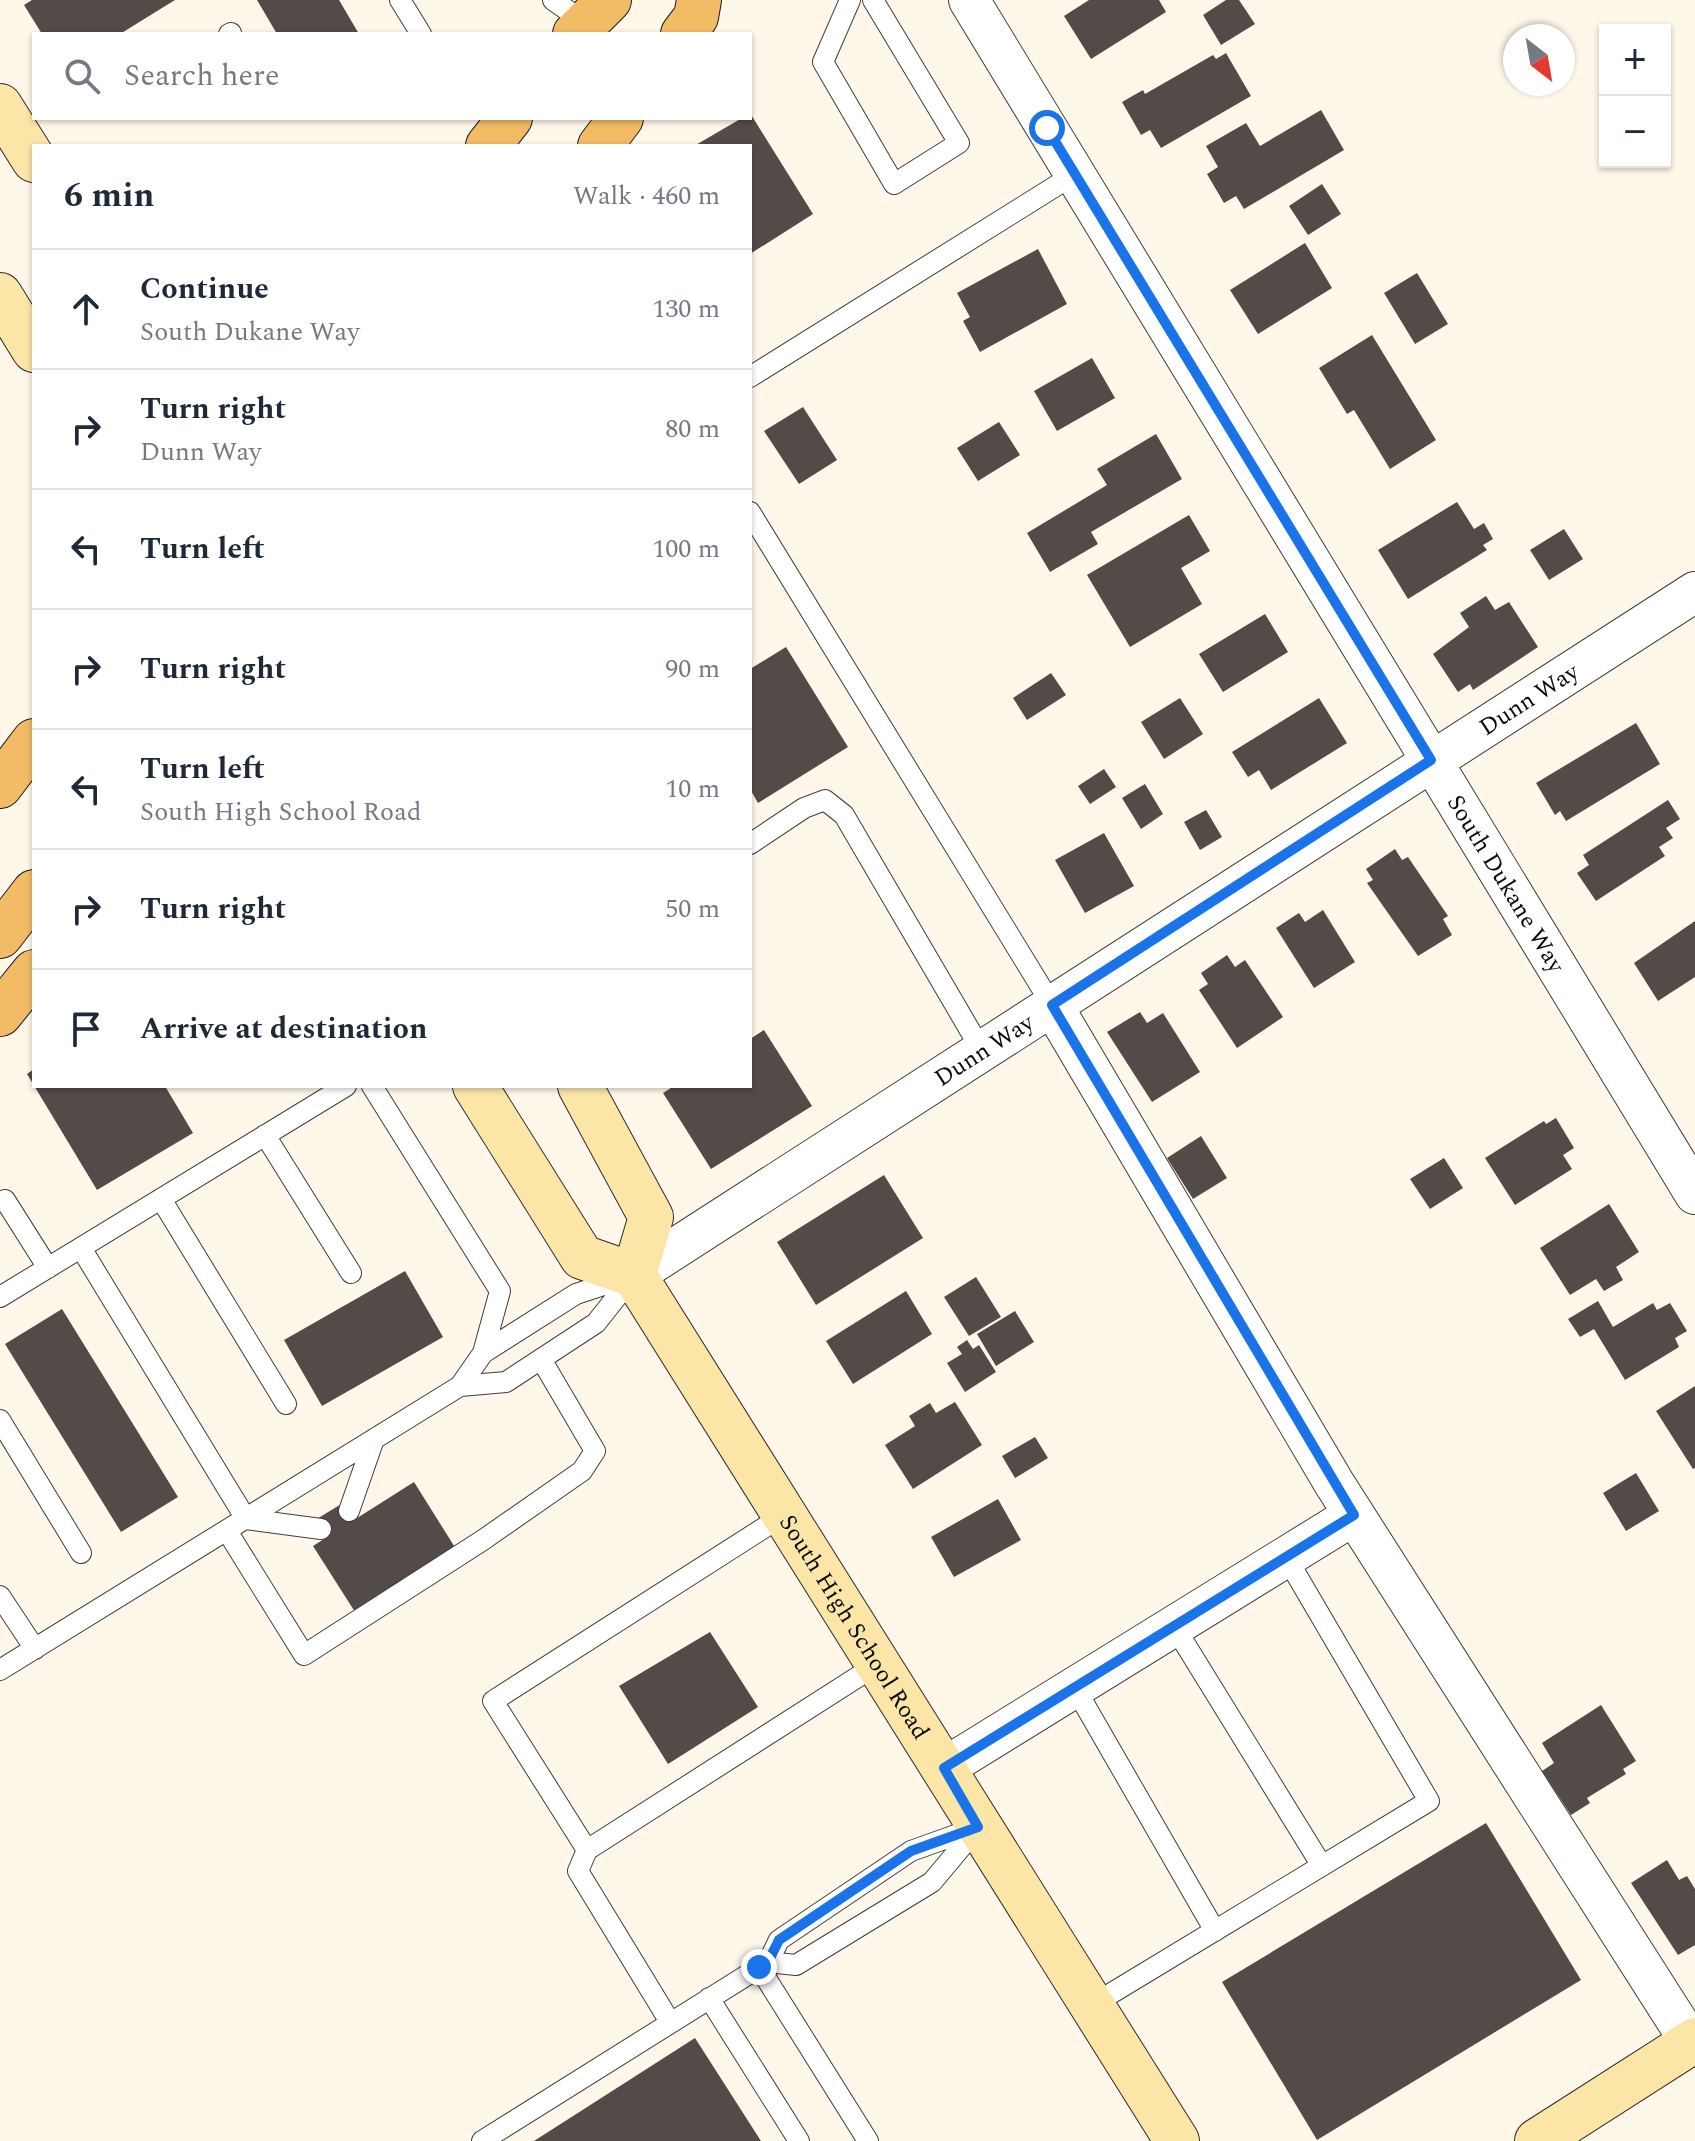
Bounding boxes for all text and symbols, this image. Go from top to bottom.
north arrow [1503,24,1575,96]
map controls [1599,24,1671,168]
button: + [1599,24,1671,96]
search box [32,32,752,120]
text: Search here [124,53,280,99]
icon: search [60,54,104,98]
button: − [1599,96,1671,168]
route start [1029,110,1065,146]
text: 6 min [64,170,154,222]
text: Walk · 460 m [573,176,720,216]
text: Continue [140,266,269,312]
icon: ahead [64,287,108,331]
text: 130 m [652,289,720,329]
text: South Dukane Way [140,312,360,352]
text: Turn right [140,386,286,432]
icon: right [64,407,108,451]
text: 80 m [665,409,720,449]
text: Dunn Way [140,432,262,472]
text: Turn left [140,526,265,572]
icon: left [64,527,108,571]
text: 100 m [652,529,720,569]
text: Turn right [140,646,286,692]
icon: right [64,647,108,691]
text: 90 m [665,649,720,689]
street label: Dunn Way [1472,654,1587,745]
text: Turn left [140,746,265,792]
icon: left [64,767,108,811]
text: 10 m [665,769,720,809]
street label: South Dukane Way [1437,788,1574,981]
text: South High School Road [140,792,421,832]
text: Turn right [140,886,286,932]
icon: right [64,887,108,931]
text: 50 m [665,889,720,929]
street label: Dunn Way [927,1004,1043,1096]
text: Arrive at destination [140,1006,427,1052]
icon: arrive [64,1007,108,1051]
street label: South High School Road [769,1508,938,1747]
route end [741,1949,777,1985]

